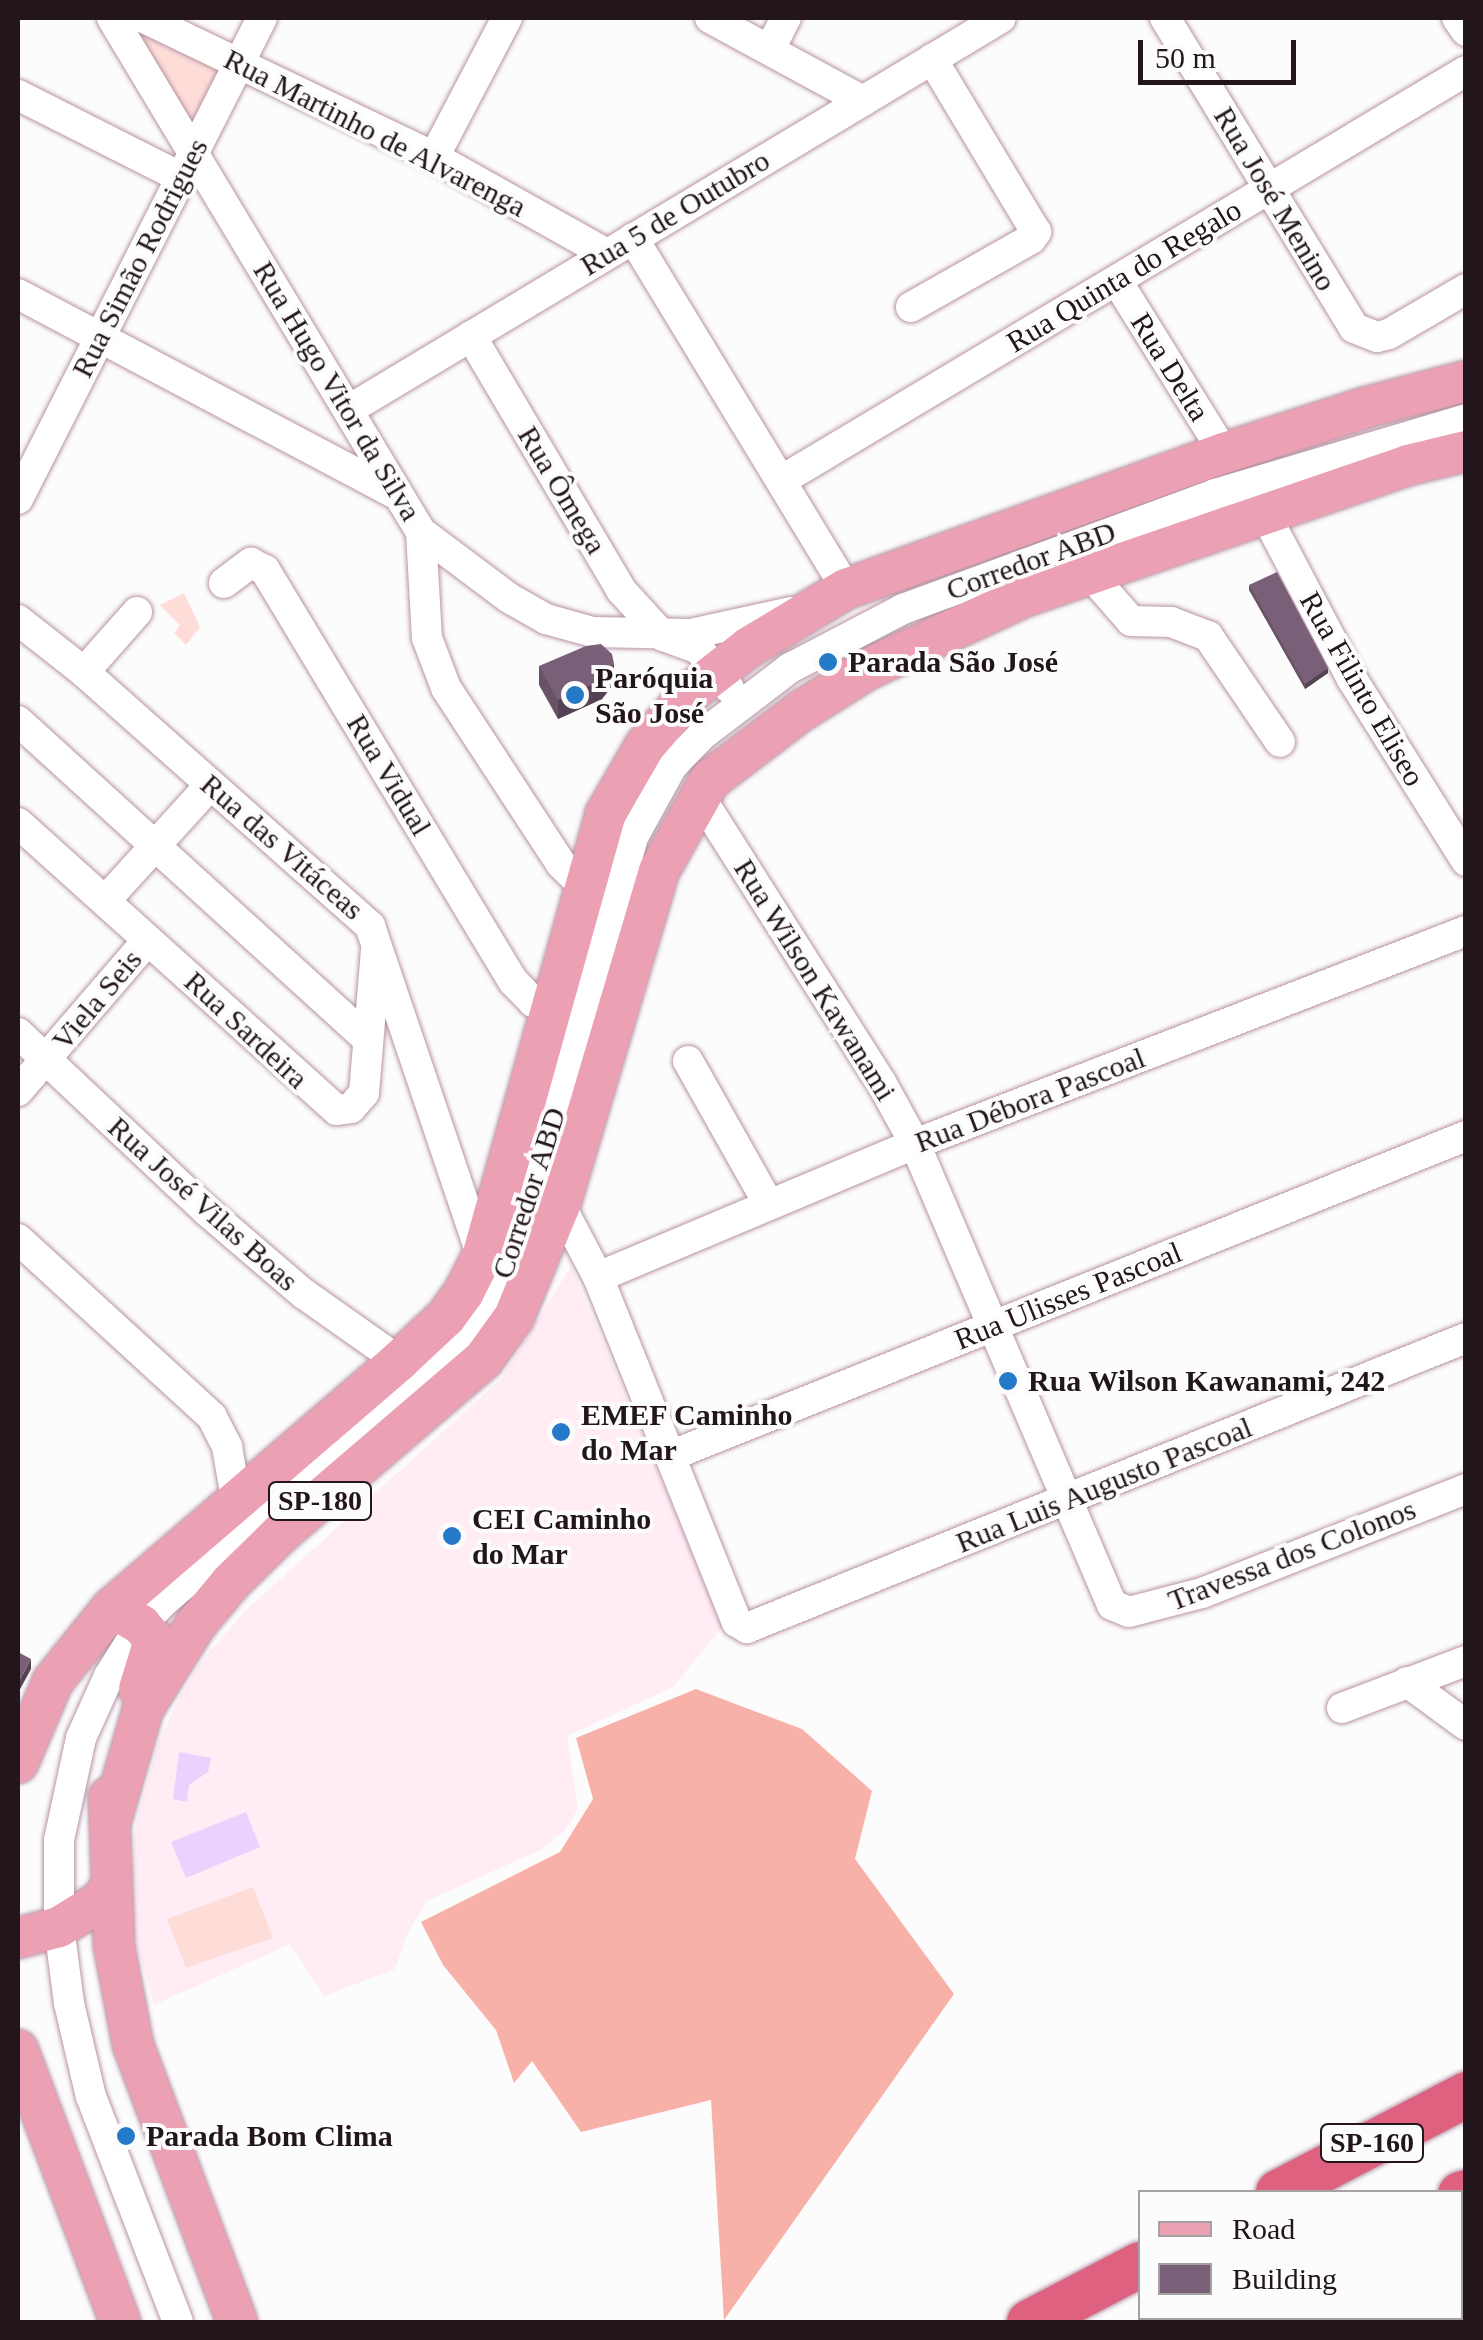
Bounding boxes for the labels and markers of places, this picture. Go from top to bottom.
place label: Parada São José [848,644,1058,680]
marker: Parada São José [817,651,839,673]
place label: Paróquia São José [595,660,713,730]
marker: Paróquia São José [564,684,586,706]
place label: Rua Wilson Kawanami, 242 [1028,1363,1386,1399]
marker: Rua Wilson Kawanami, 242 [997,1370,1019,1392]
place label: EMEF Caminho do Mar [581,1397,794,1468]
marker: EMEF Caminho do Mar [550,1421,572,1443]
place label: CEI Caminho do Mar [472,1501,651,1572]
marker: CEI Caminho do Mar [441,1525,463,1547]
place label: Parada Bom Clima [146,2118,393,2154]
marker: Parada Bom Clima [115,2125,137,2147]

